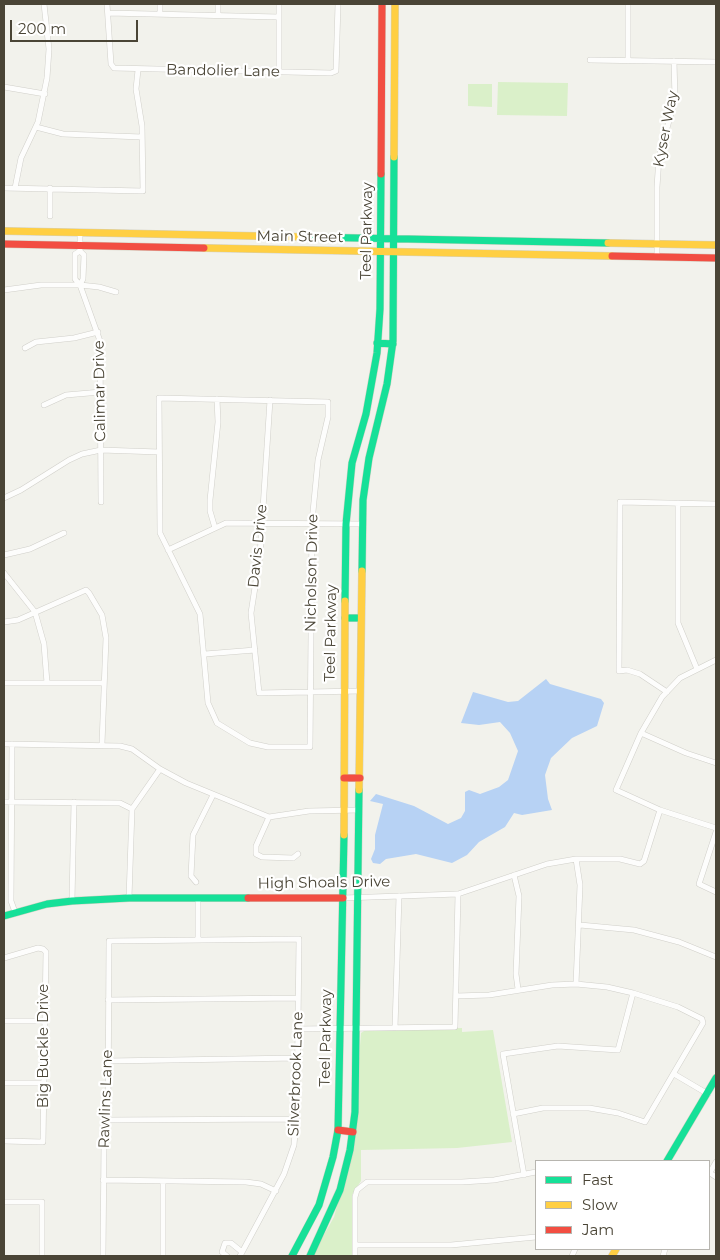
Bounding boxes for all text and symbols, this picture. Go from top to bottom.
scale bar [12,10,140,42]
text: 200 m [18,19,66,38]
street label: Bandolier Lane [166,61,280,81]
street label: Kyser Way [650,89,682,169]
street label: Teel Parkway [357,182,377,280]
street label: Main Street [257,227,343,247]
street label: Calimar Drive [90,340,110,442]
street label: Davis Drive [245,503,271,589]
street label: Nicholson Drive [302,514,322,632]
street label: Teel Parkway [321,584,341,682]
street label: High Shoals Drive [257,873,391,893]
street label: Big Buckle Drive [35,984,53,1108]
street label: Teel Parkway [316,989,336,1087]
street label: Silverbrook Lane [285,1011,307,1137]
street label: Rawlins Lane [95,1049,117,1149]
legend [535,1160,710,1250]
text: Fast [582,1170,613,1189]
text: Slow [582,1195,618,1214]
text: Jam [582,1220,614,1239]

